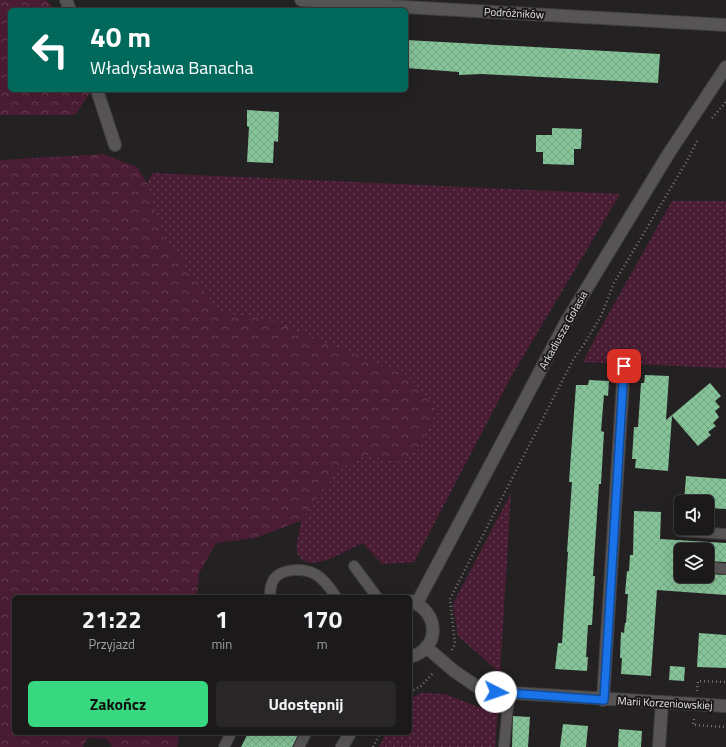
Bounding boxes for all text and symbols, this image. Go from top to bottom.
street label: Podróżników [484,3,545,23]
text: 40 m [90,15,151,58]
icon: left [24,24,76,76]
text: Władysława Banacha [90,54,254,81]
street label: Arkadiusza Gołasia [535,287,592,372]
pin [607,349,641,383]
icon: arrive [613,355,635,377]
map controls [674,495,714,583]
button: sound [674,495,714,535]
button: layers [674,543,714,583]
text: 21:22 [82,601,142,637]
text: 1 [215,601,229,637]
text: 170 [302,601,342,637]
text: Przyjazd [88,634,135,654]
text: min [211,634,232,654]
text: m [317,634,328,654]
position arrow [475,671,517,713]
button: Zakończ [28,681,208,727]
button: Udostępnij [216,681,396,727]
street label: Marii Korzeniowskiej [617,693,713,713]

